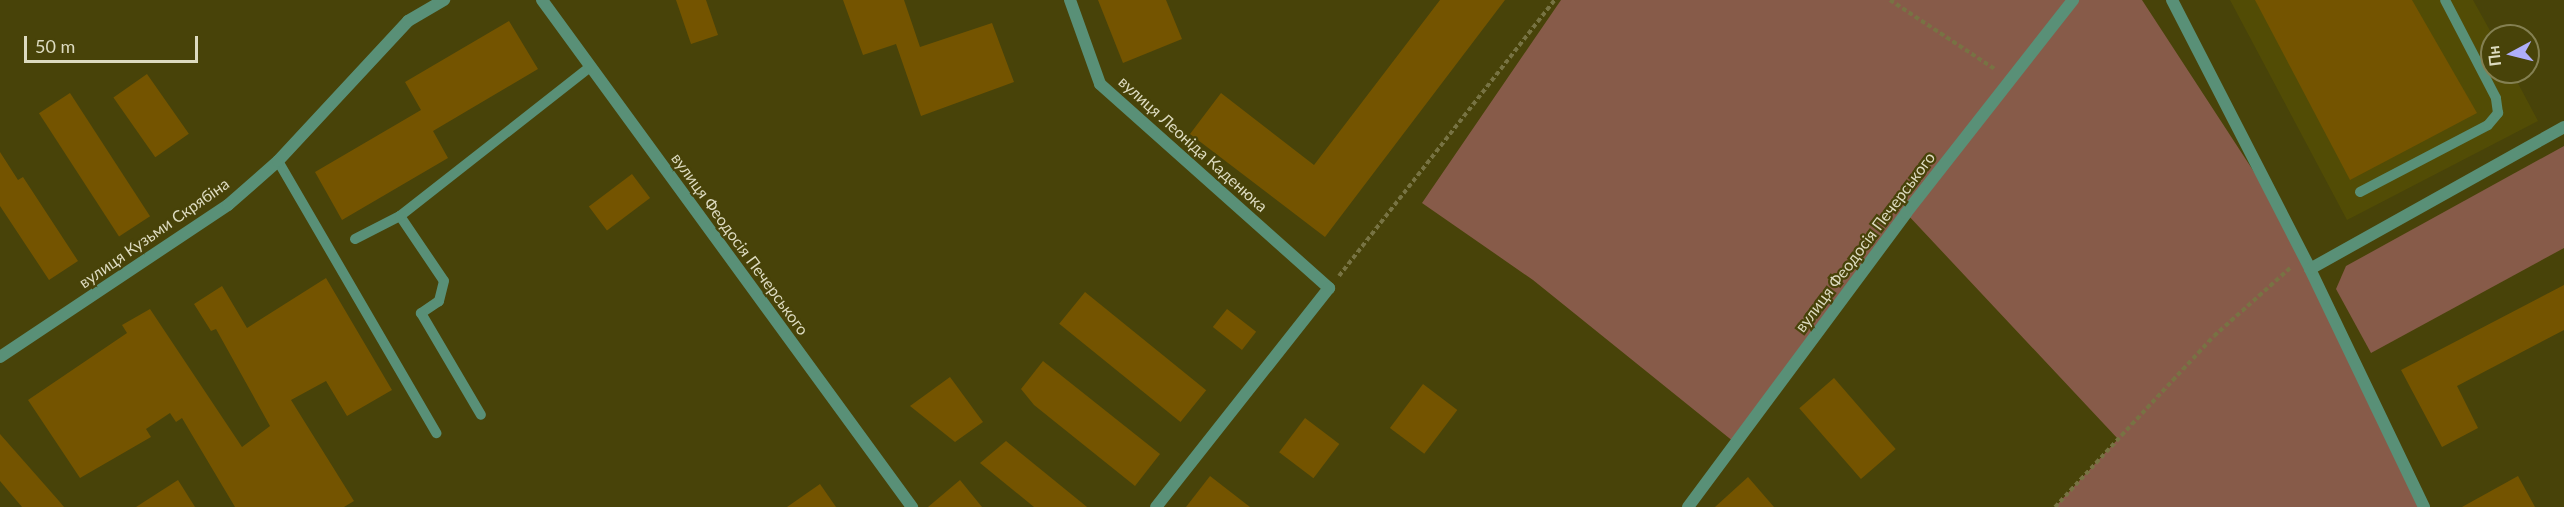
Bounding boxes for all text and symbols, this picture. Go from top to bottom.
scale bar [27,24,201,62]
north arrow [2480,24,2540,84]
text: 50 m [35,35,75,57]
text: Пн [2483,44,2504,68]
street label: вулиця Леоніда Каденюка [1115,72,1271,216]
street label: вулиця Феодосія Печерського [1791,148,1939,336]
street label: вулиця Феодосія Печерського [667,149,813,339]
street label: вулиця Кузьми Скрябіна [75,174,233,292]

